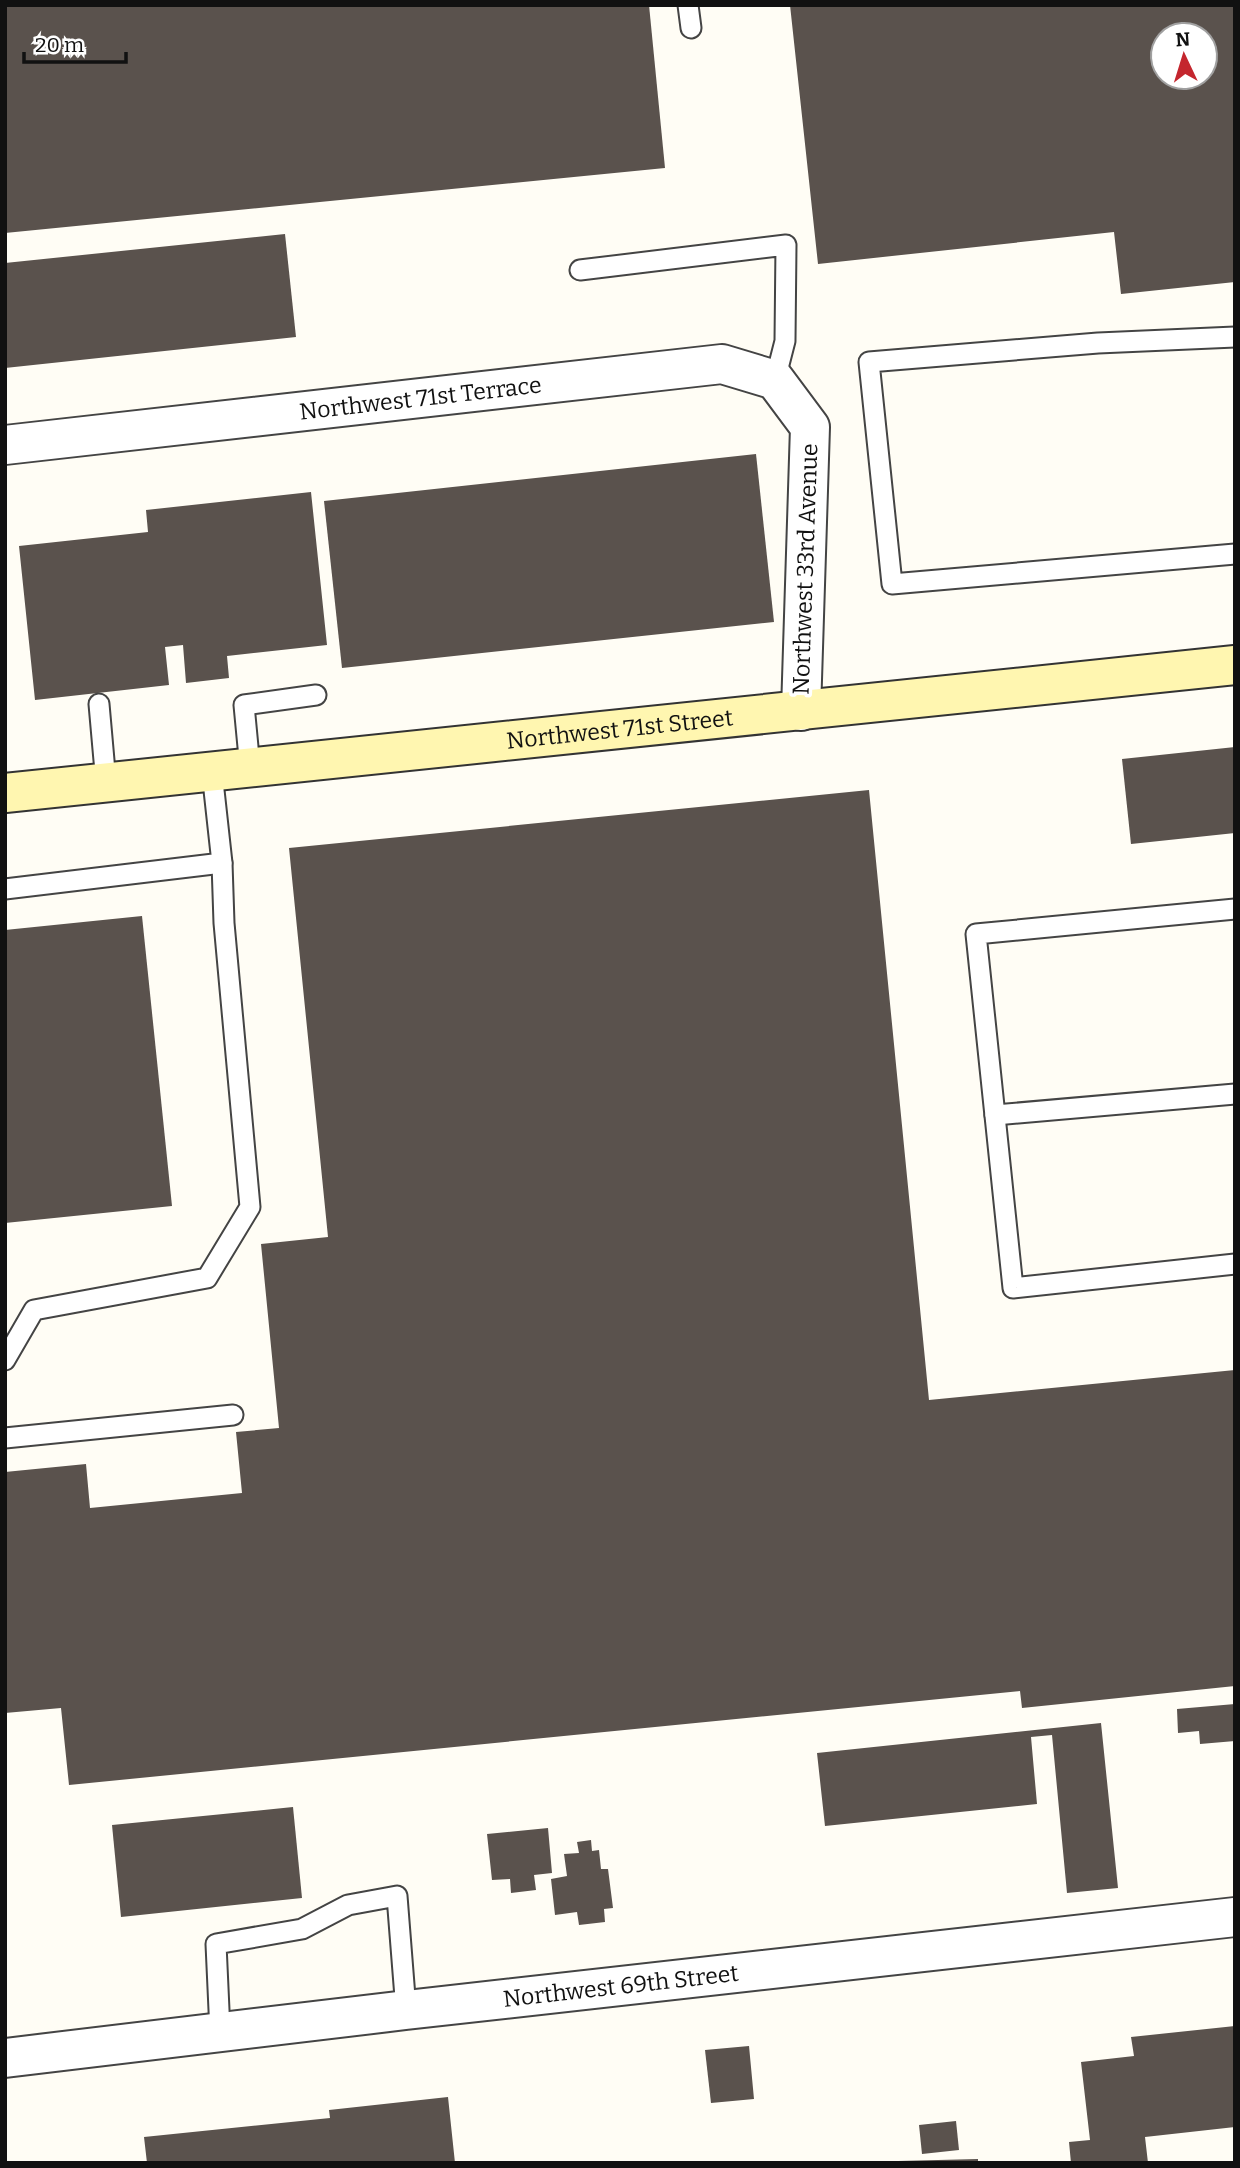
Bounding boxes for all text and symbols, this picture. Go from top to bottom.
scale bar [24,21,126,65]
north arrow [1149,21,1219,91]
text: N [1175,28,1191,52]
text: 20 m [35,32,84,58]
street label: Northwest 71st Terrace [298,371,543,426]
street label: Northwest 33rd Avenue [787,443,823,695]
street label: Northwest 71st Street [505,703,734,755]
street label: Northwest 69th Street [502,1959,740,2013]

